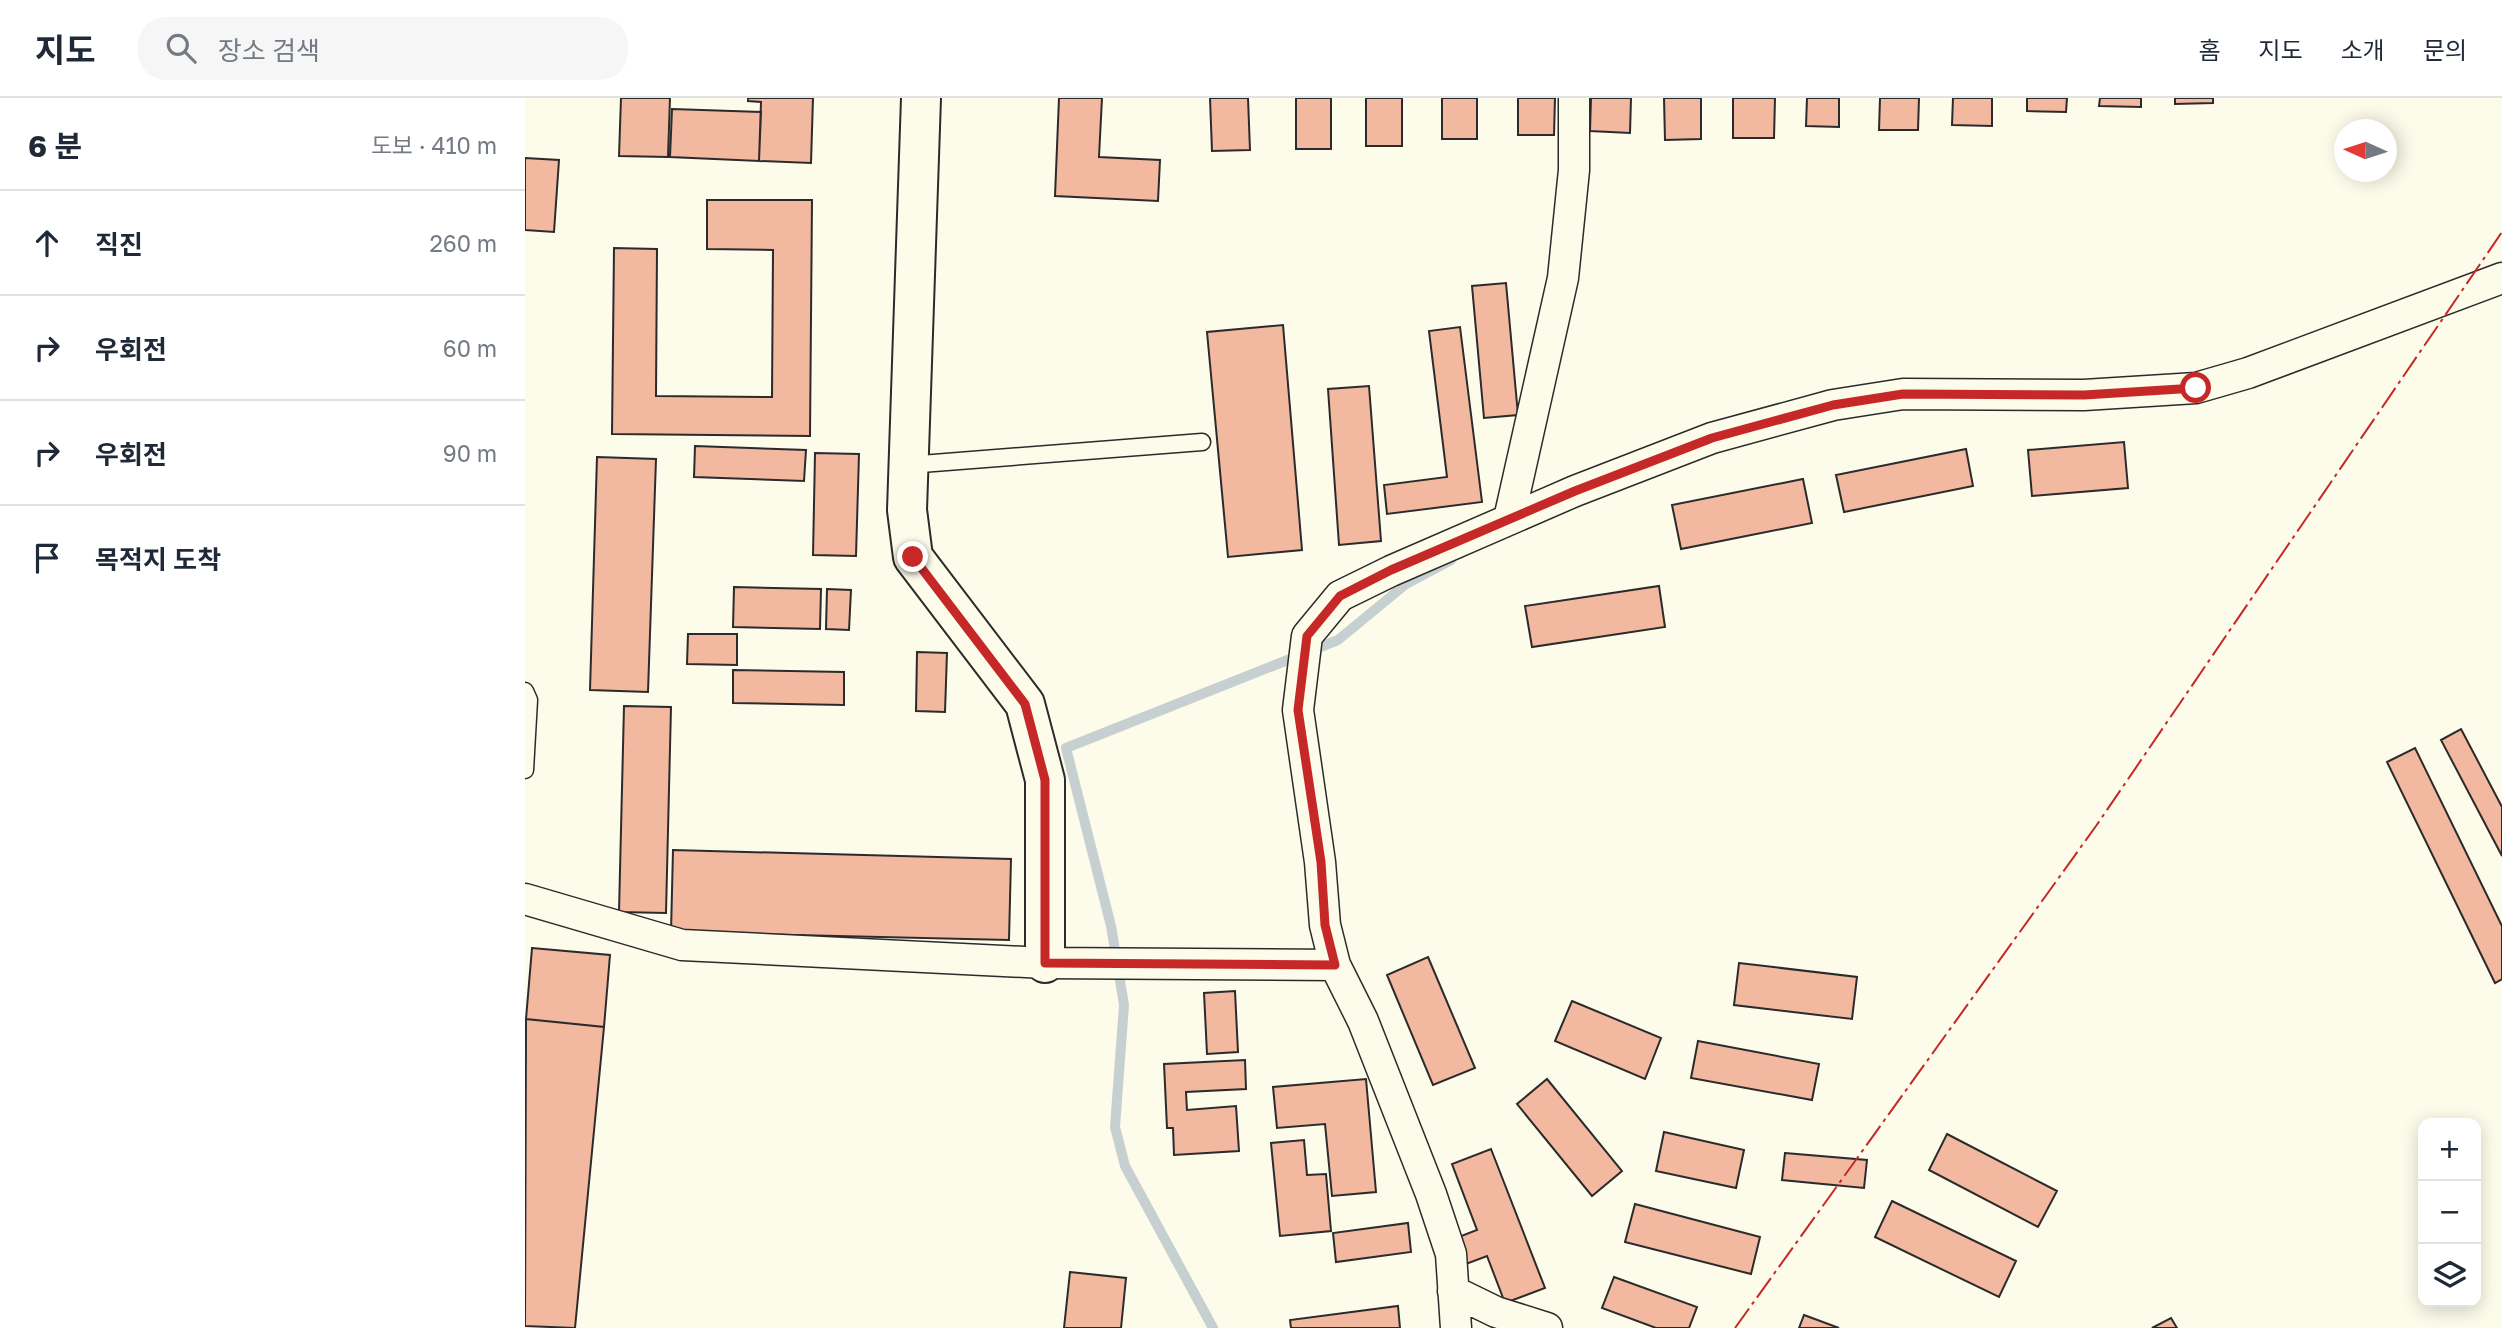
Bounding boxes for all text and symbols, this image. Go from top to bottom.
search box [138,17,628,80]
icon: search [162,29,200,67]
text: 지도 [35,30,96,69]
text: 장소 검색 [218,35,320,66]
text: 홈 [2198,35,2220,64]
text: 지도 [2258,35,2303,64]
text: 소개 [2341,35,2385,64]
text: 문의 [2423,35,2467,64]
north arrow [2334,119,2397,182]
text: 6 분 [28,128,82,164]
text: 도보 · 410 m [371,131,497,159]
icon: ahead [28,224,66,262]
text: 직진 [95,229,143,260]
text: 260 m [429,229,497,257]
icon: right [28,329,66,367]
text: 우회전 [95,334,167,365]
text: 60 m [443,334,497,362]
route start [2180,372,2211,403]
icon: right [28,434,66,472]
text: 우회전 [95,439,167,470]
text: 90 m [443,439,497,467]
icon: arrive [28,539,66,577]
route end [897,541,928,572]
text: 목적지 도착 [95,544,221,575]
map controls [2418,1118,2481,1307]
button: + [2418,1118,2481,1181]
button: − [2418,1181,2481,1244]
button: layers [2418,1244,2481,1307]

